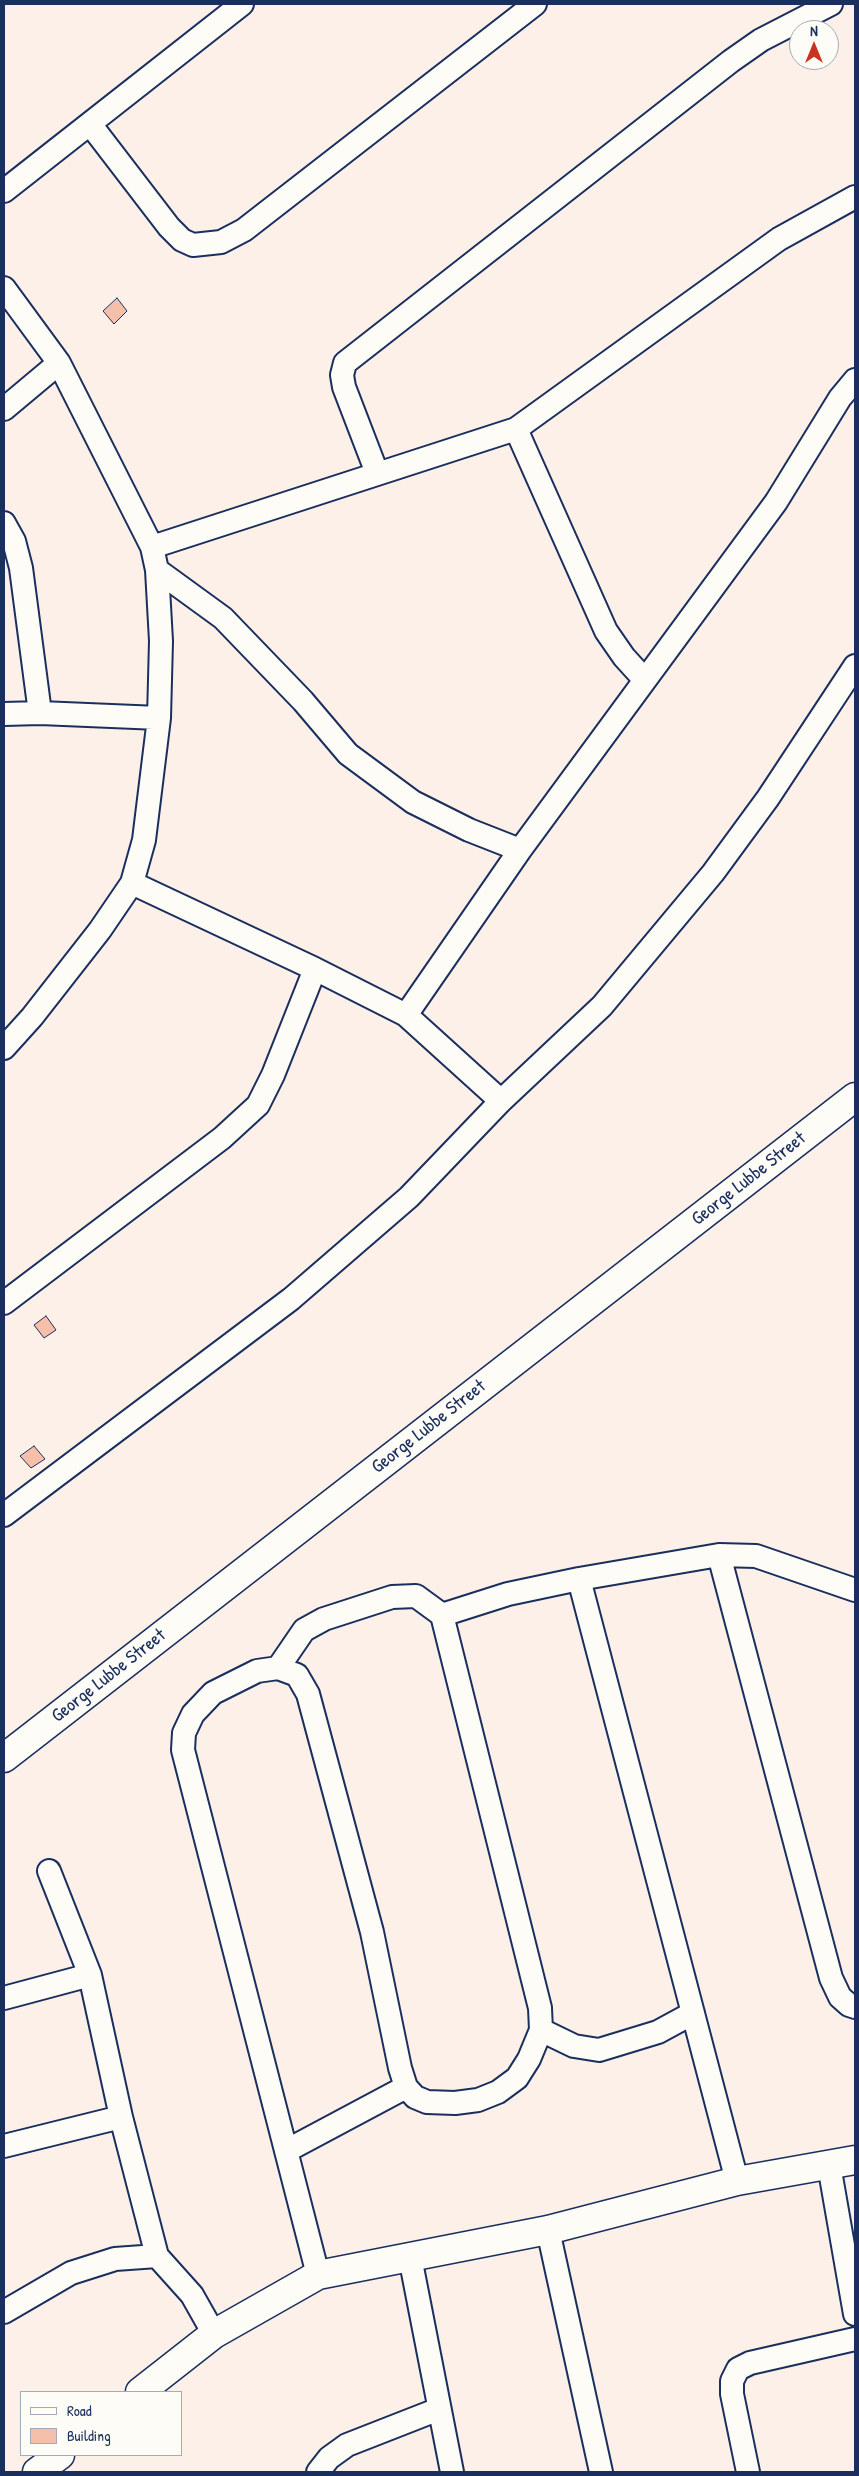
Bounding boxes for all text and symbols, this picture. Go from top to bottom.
north arrow [789,20,839,70]
text: N [810,21,818,40]
street label: George Lubbe Street [687,1127,811,1231]
street label: George Lubbe Street [367,1375,491,1479]
street label: George Lubbe Street [47,1624,171,1728]
legend [20,2391,182,2456]
text: Road [67,2400,92,2421]
text: Building [67,2425,111,2446]

